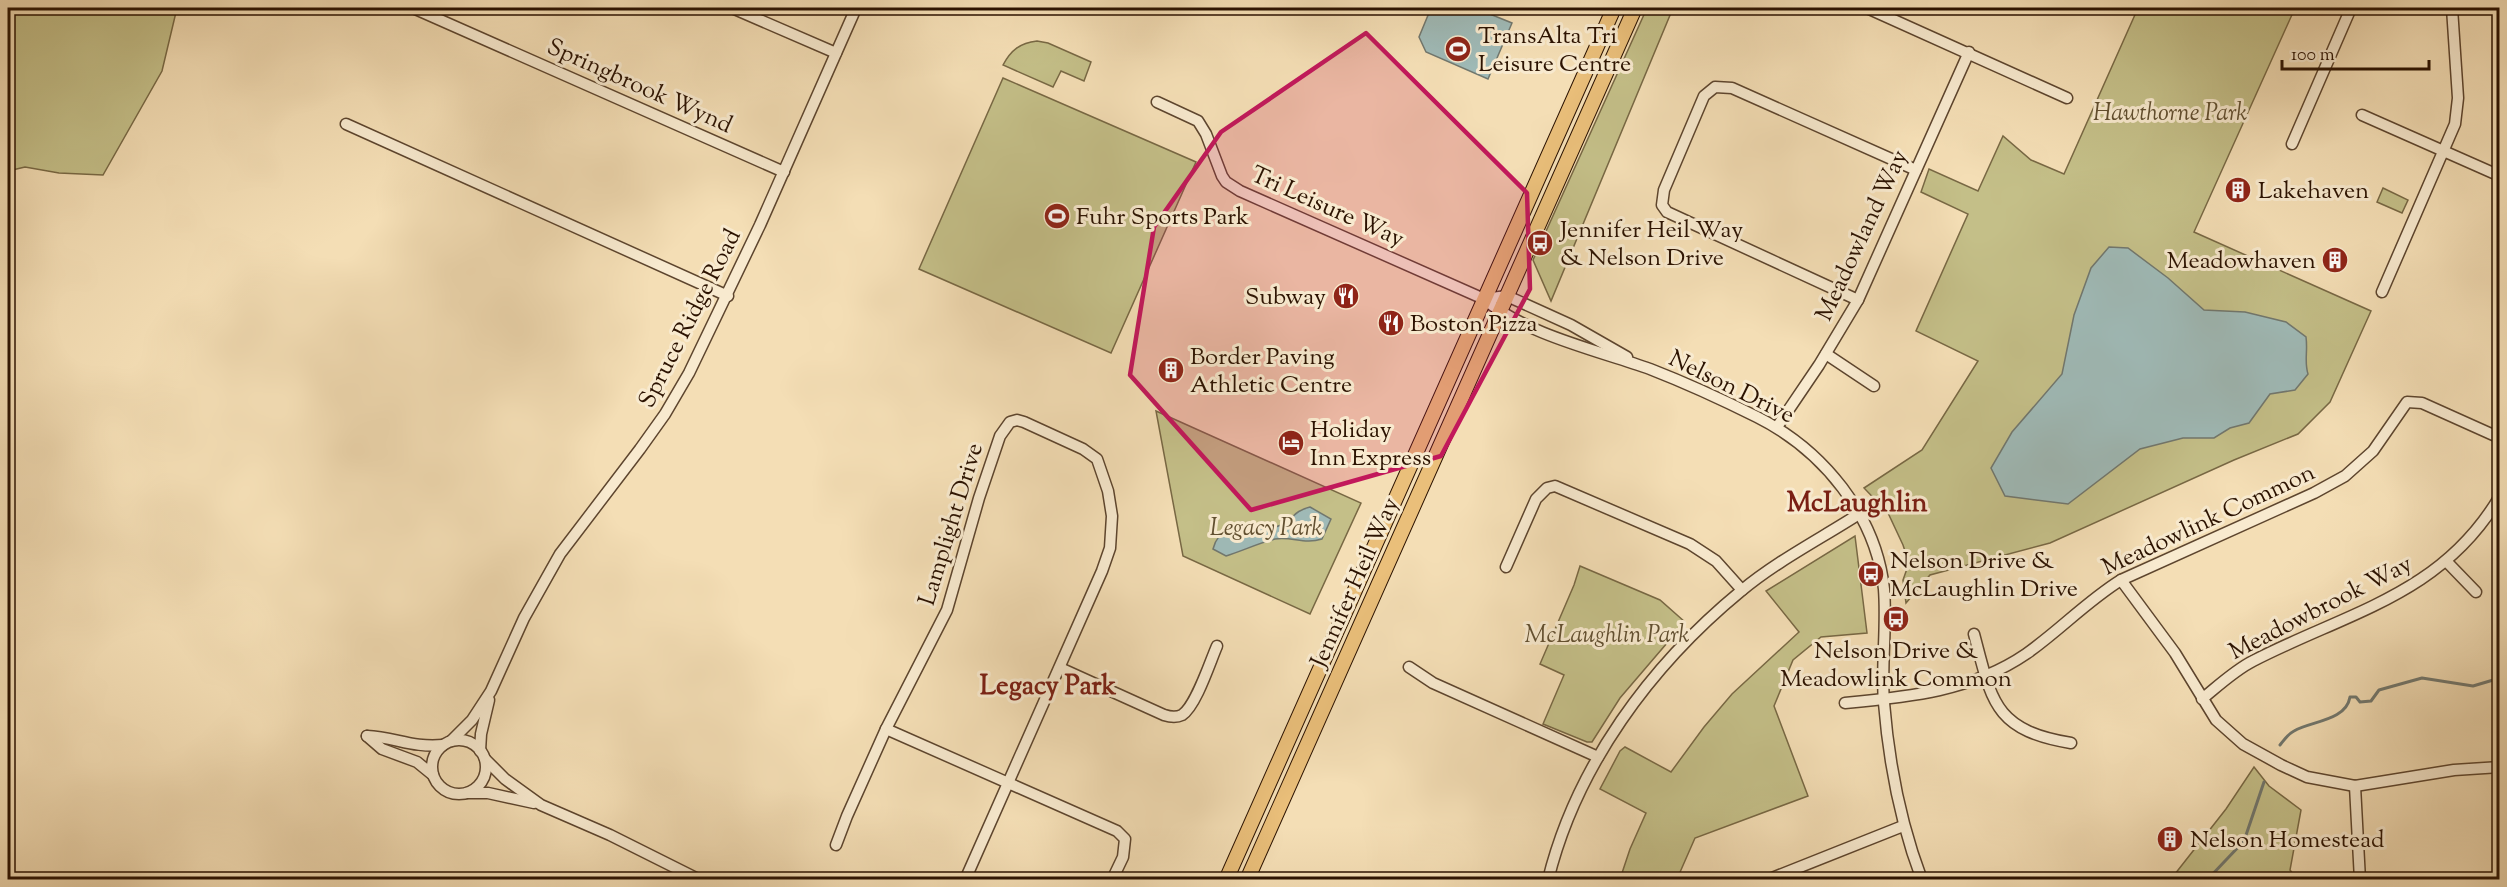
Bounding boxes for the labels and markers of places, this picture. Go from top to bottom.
place label: TransAlta Tri Leisure Centre [1478,20,1631,82]
sports icon: TransAlta Tri Leisure Centre [1443,34,1473,64]
building icon: Lakehaven [2223,175,2253,205]
place label: Lakehaven [2258,175,2369,209]
sports icon: Fuhr Sports Park [1042,201,1072,231]
place label: Fuhr Sports Park [1076,201,1249,235]
place label: Jennifer Heil Way & Nelson Drive [1558,214,1743,276]
bus stop icon: Jennifer Heil Way & Nelson Drive [1525,228,1555,258]
place label: Meadowhaven [2167,245,2316,279]
building icon: Meadowhaven [2320,245,2350,275]
place label: Subway [1245,281,1326,315]
restaurant icon: Subway [1331,281,1361,311]
restaurant icon: Boston Pizza [1376,308,1406,338]
place label: Boston Pizza [1410,308,1538,342]
place label: Border Paving Athletic Centre [1190,341,1352,403]
building icon: Border Paving Athletic Centre [1156,355,1186,385]
place label: Holiday Inn Express [1310,414,1431,476]
hotel icon: Holiday Inn Express [1276,428,1306,458]
place label: Nelson Drive & McLaughlin Drive [1890,545,2078,607]
bus stop icon: Nelson Drive & McLaughlin Drive [1856,559,1886,589]
bus stop icon: Nelson Drive & Meadowlink Common [1881,604,1911,634]
place label: Nelson Drive & Meadowlink Common [1780,635,2012,697]
building icon: Nelson Homestead [2155,824,2185,854]
place label: Nelson Homestead [2190,824,2385,858]

